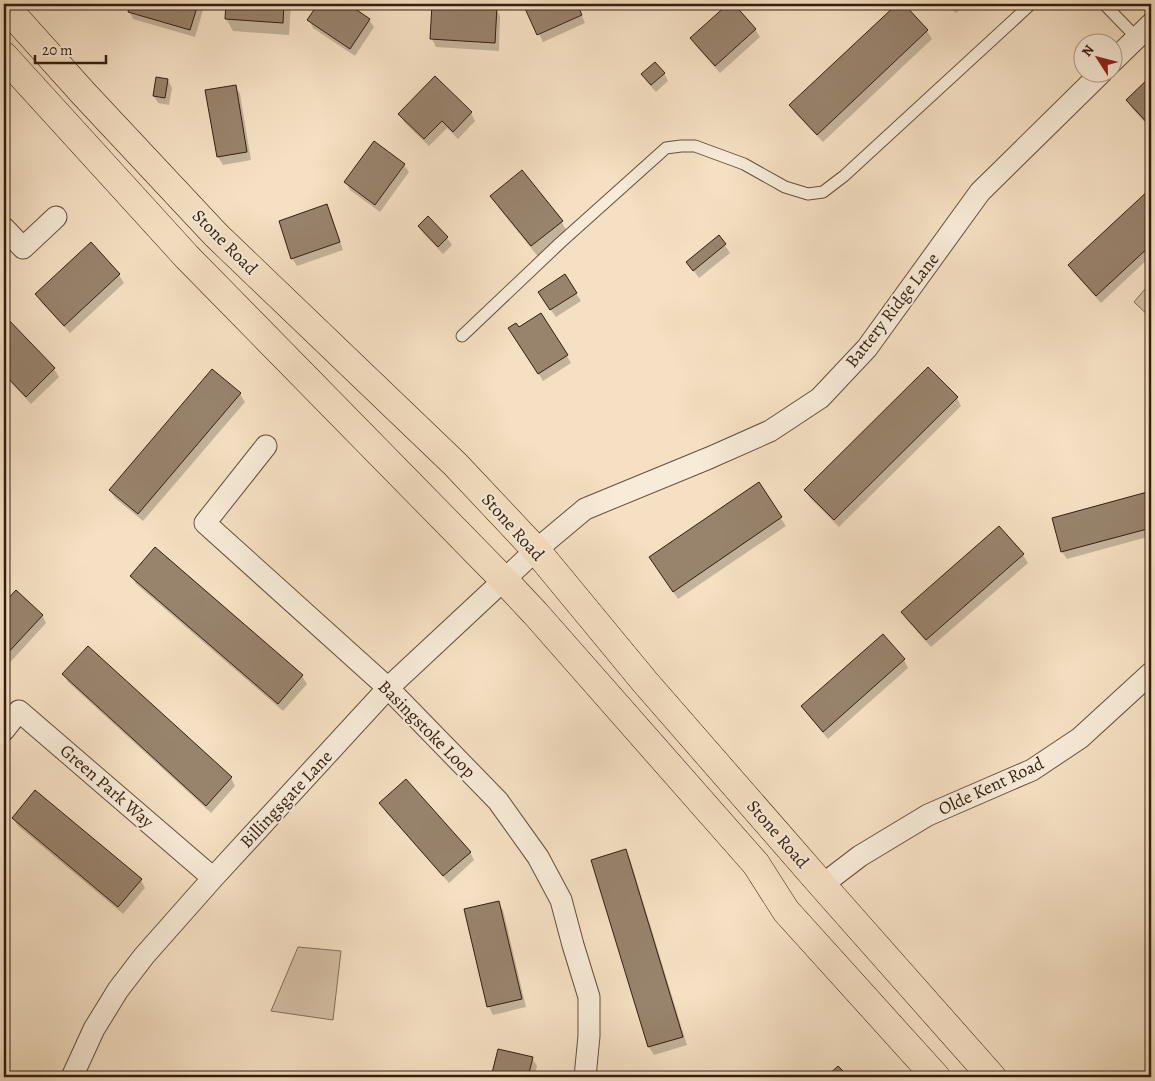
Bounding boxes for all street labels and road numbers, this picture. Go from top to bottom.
street label: Stone Road [187,204,263,280]
street label: Battery Ridge Lane [840,248,944,372]
street label: Stone Road [476,488,550,566]
street label: Basingstoke Loop [373,675,481,783]
street label: Green Park Way [55,739,160,834]
street label: Billingsgate Lane [234,745,338,853]
street label: Olde Kent Road [934,751,1048,821]
street label: Stone Road [742,795,815,874]

